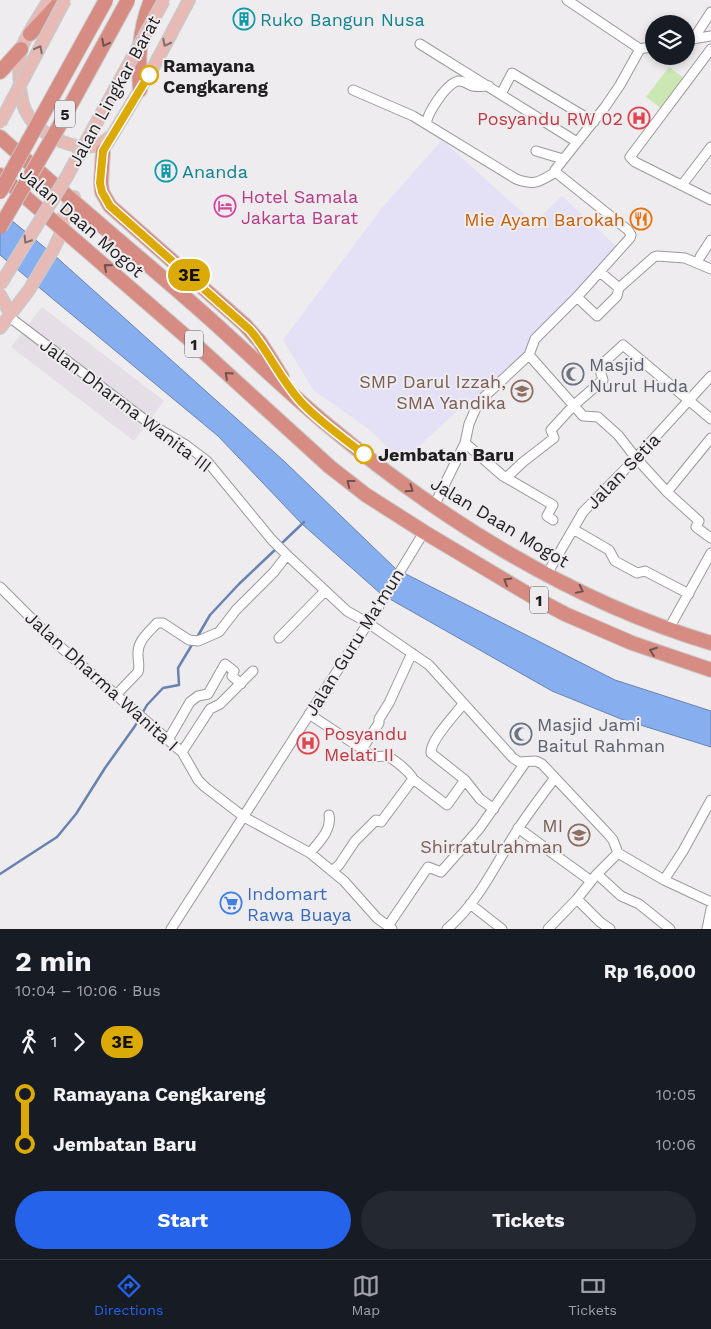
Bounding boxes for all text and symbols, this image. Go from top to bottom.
building icon: Ruko Bangun Nusa [232,7,256,31]
place label: Ruko Bangun Nusa [260,9,425,30]
street label: Jalan Lingkar Barat [64,12,164,170]
map controls [645,15,695,65]
button: layers [645,15,695,65]
one-way arrow [101,38,111,47]
one-way arrow [162,38,172,47]
one-way arrow [33,45,43,54]
place label: Ramayana Cengkareng [163,55,269,97]
marker: Ramayana Cengkareng [139,65,159,85]
road number: 5 [55,100,75,128]
hospital icon: Posyandu RW 02 [627,106,651,130]
place label: Posyandu RW 02 [477,108,623,129]
building icon: Ananda [154,159,178,183]
place label: Ananda [182,161,248,182]
street label: Jalan Daan Mogot [16,162,149,282]
place label: Hotel Samala Jakarta Barat [241,186,358,228]
hotel icon: Hotel Samala Jakarta Barat [213,194,237,218]
restaurant icon: Mie Ayam Barokah [629,207,653,231]
place label: Mie Ayam Barokah [464,209,625,230]
one-way arrow [24,235,34,244]
line badge: 3E [166,259,212,291]
one-way arrow [103,264,112,273]
text: 3E [178,264,200,285]
road number: 1 [185,330,203,358]
street label: Jalan Dharma Wanita III [36,334,216,476]
place label: Masjid Nurul Huda [589,354,688,396]
mosque icon: Masjid Nurul Huda [561,362,585,386]
place label: SMP Darul Izzah, SMA Yandika [359,371,506,413]
one-way arrow [225,372,234,381]
school or university icon: SMP Darul Izzah, SMA Yandika [510,379,534,403]
street label: Jalan Setia [582,429,664,513]
marker: Jembatan Baru [354,444,374,464]
place label: Jembatan Baru [378,444,514,465]
street label: Jalan Daan Mogot [427,472,573,572]
one-way arrow [347,480,356,488]
one-way arrow [405,483,414,493]
street label: Jalan Guru Ma'mun [300,564,408,720]
one-way arrow [503,578,512,588]
one-way arrow [575,584,584,594]
road number: 1 [530,586,548,614]
street label: Jalan Dharma Wanita I [21,607,183,755]
one-way arrow [650,646,658,656]
place label: Masjid Jami Baitul Rahman [537,714,665,756]
mosque icon: Masjid Jami Baitul Rahman [509,722,533,746]
place label: Posyandu Melati II [324,723,407,765]
hospital icon: Posyandu Melati II [296,731,320,755]
place label: MI Shirratulrahman [420,815,563,857]
school or university icon: MI Shirratulrahman [567,823,591,847]
place label: Indomart Rawa Buaya [247,883,352,925]
supermarket icon: Indomart Rawa Buaya [219,891,243,915]
text: 2 min [15,945,92,978]
text: Rp 16,000 [604,960,696,983]
text: 10:04 – 10:06 · Bus [15,981,161,1000]
icon: walk [15,1028,43,1056]
icon: forward [65,1028,93,1056]
text: 3E [111,1031,133,1052]
text: 1 [51,1032,57,1051]
text: Ramayana Cengkareng [53,1083,265,1106]
text: 10:05 [656,1085,696,1104]
text: Jembatan Baru [53,1133,197,1156]
text: 10:06 [655,1135,696,1154]
button: Start [15,1191,351,1249]
button: Tickets [361,1191,696,1249]
tab: Directions [94,1272,163,1318]
tab: Map [352,1272,380,1318]
tab: Tickets [568,1272,617,1318]

